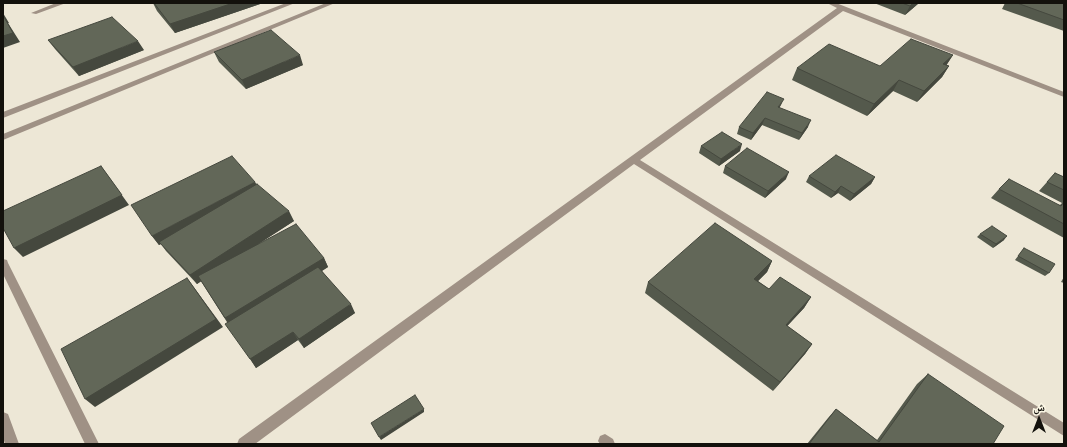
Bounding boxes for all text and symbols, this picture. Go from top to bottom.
north arrow [1019,399,1059,439]
text: ش [1033,400,1045,413]

